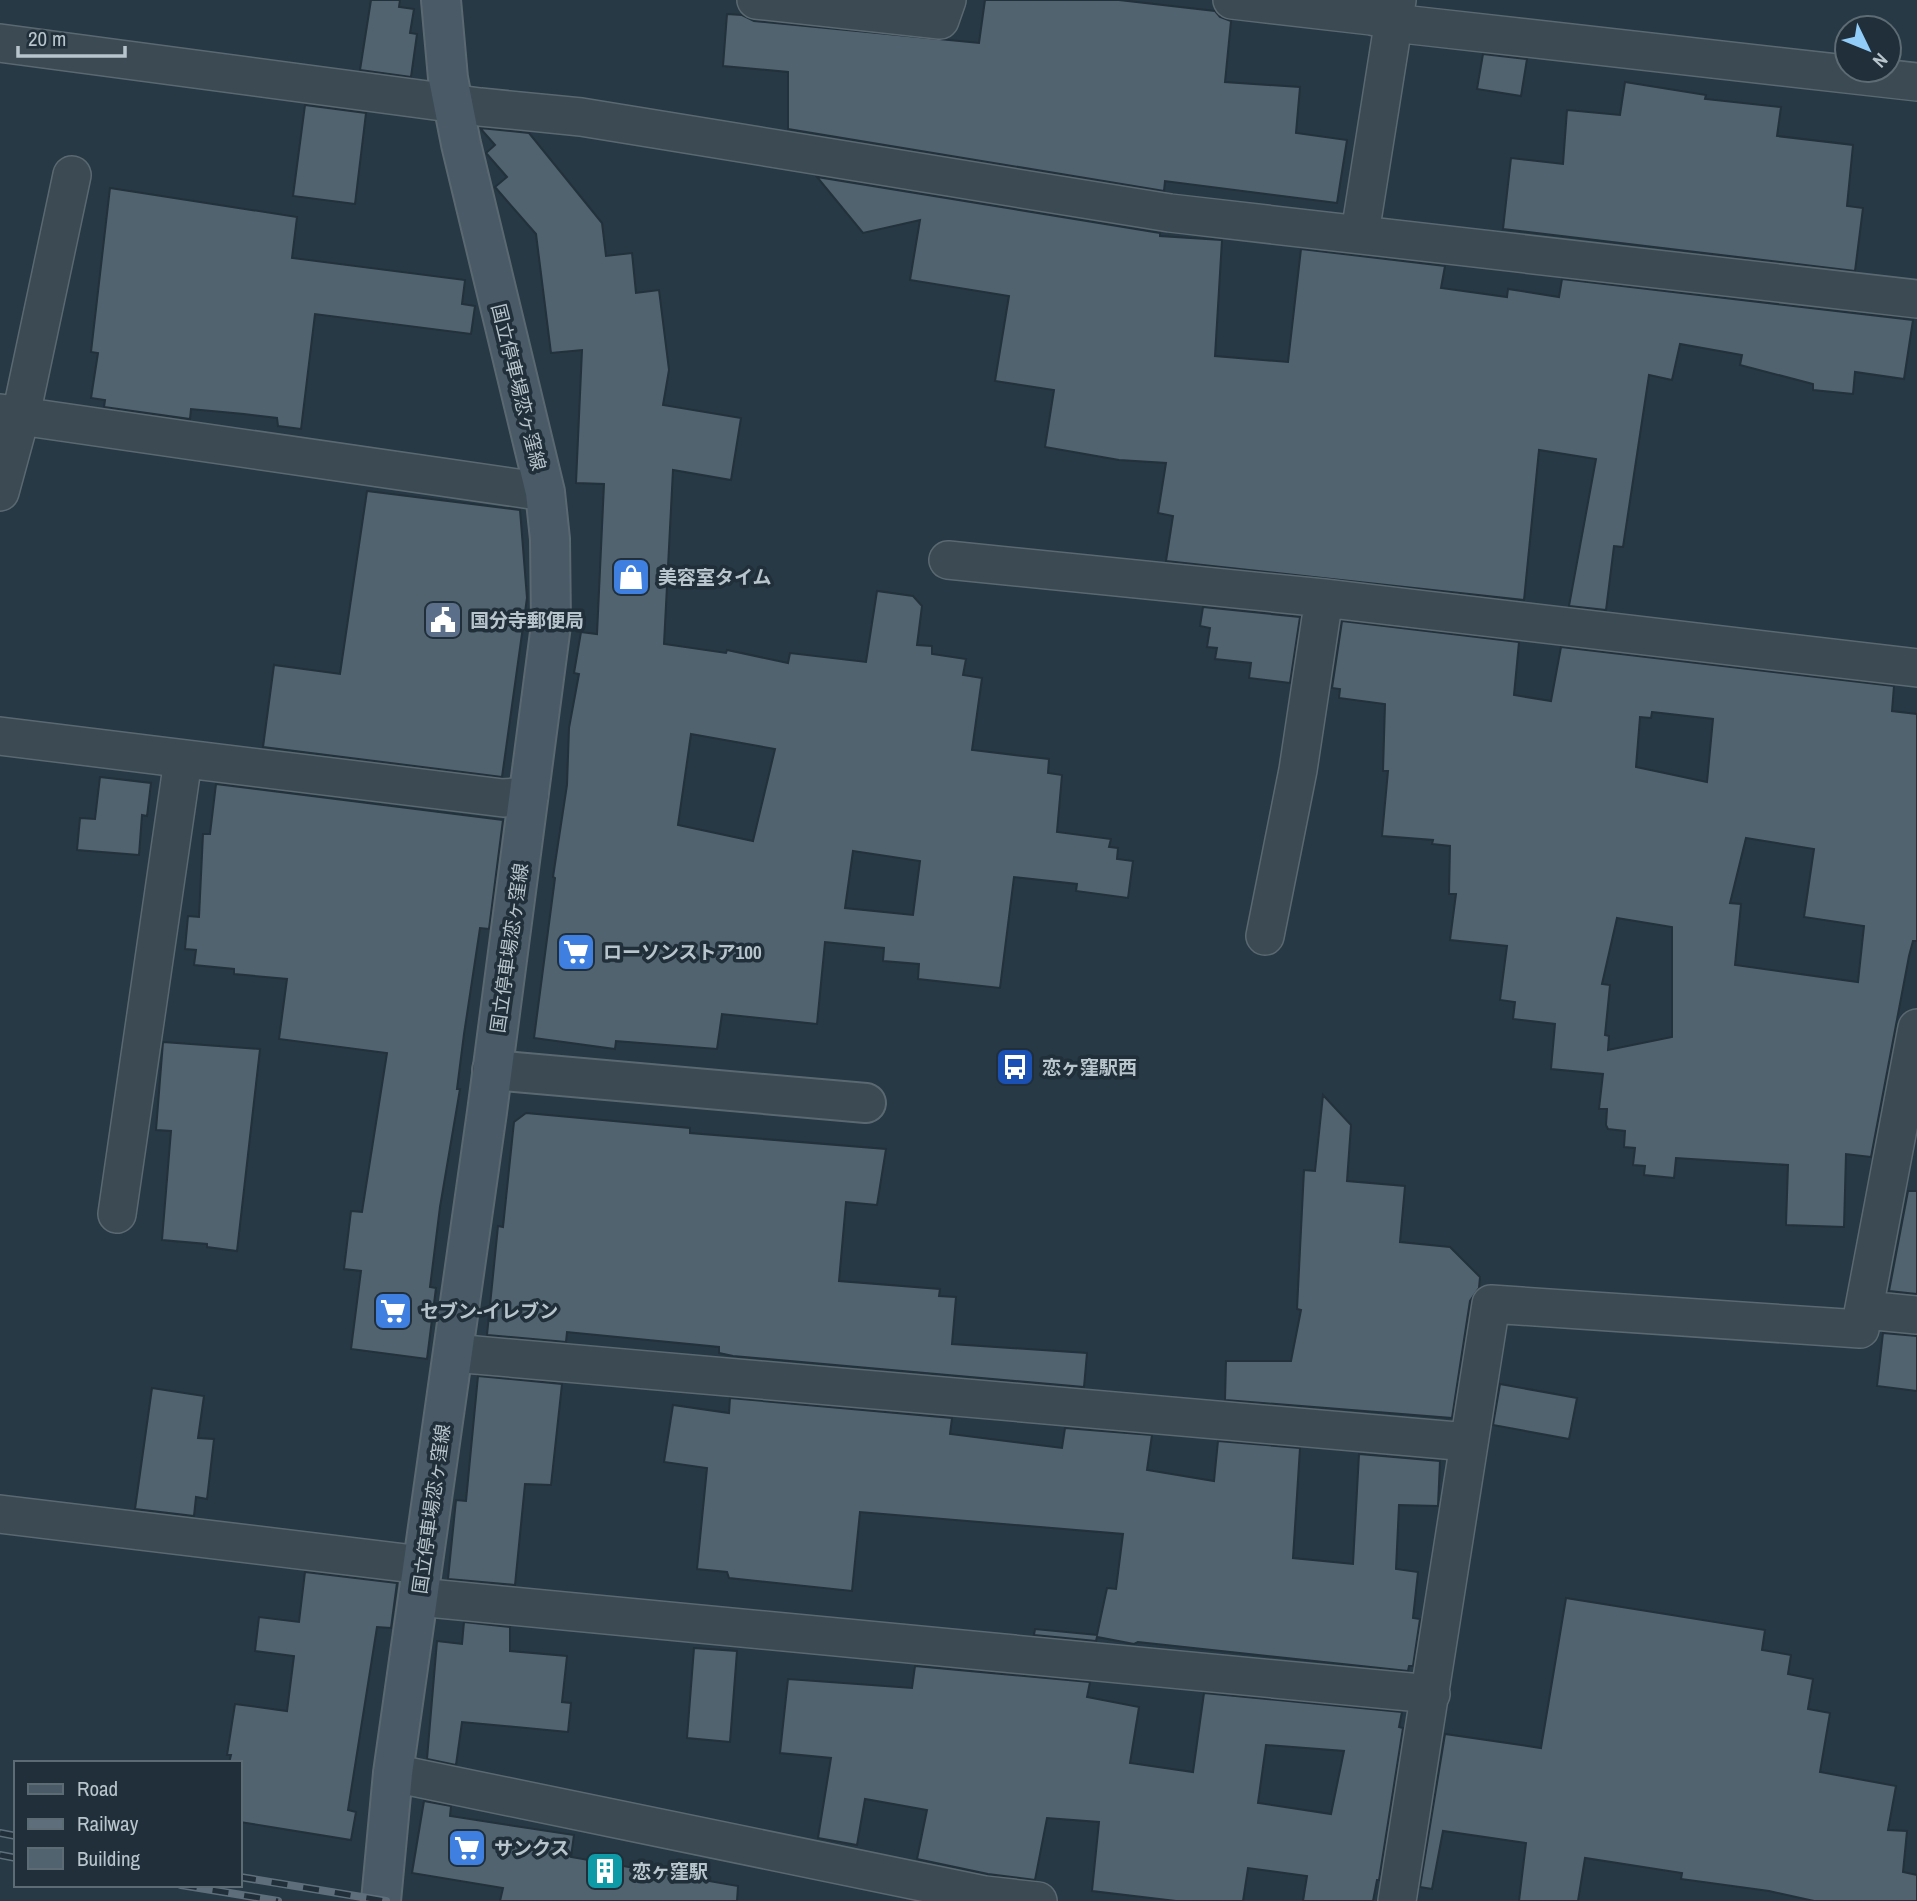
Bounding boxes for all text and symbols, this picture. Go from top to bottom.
scale bar [18,14,124,58]
north arrow [1833,14,1903,84]
text: 20 m [28,24,66,53]
text: N [1867,48,1894,74]
street label: 国立停車場恋ヶ窪線 [486,301,552,473]
shop icon: 美容室タイム [610,556,652,598]
place label: 美容室タイム [658,564,772,590]
public building icon: 国分寺郵便局 [422,599,464,641]
place label: 国分寺郵便局 [470,607,584,633]
street label: 国立停車場恋ヶ窪線 [484,862,534,1034]
supermarket icon: ローソンストア100 [555,931,597,973]
place label: ローソンストア100 [603,939,762,965]
bus stop icon: 恋ヶ窪駅西 [994,1046,1036,1088]
place label: 恋ヶ窪駅西 [1042,1054,1137,1080]
supermarket icon: セブン-イレブン [372,1290,414,1332]
place label: セブン-イレブン [420,1298,558,1324]
street label: 国立停車場恋ヶ窪線 [406,1423,456,1595]
legend [14,1761,242,1887]
text: Road [77,1774,118,1803]
text: Railway [77,1809,139,1838]
supermarket icon: サンクス [446,1827,488,1869]
place label: サンクス [494,1835,569,1861]
text: Building [77,1844,141,1873]
building icon: 恋ヶ窪駅 [584,1850,626,1892]
place label: 恋ヶ窪駅 [632,1858,708,1884]

